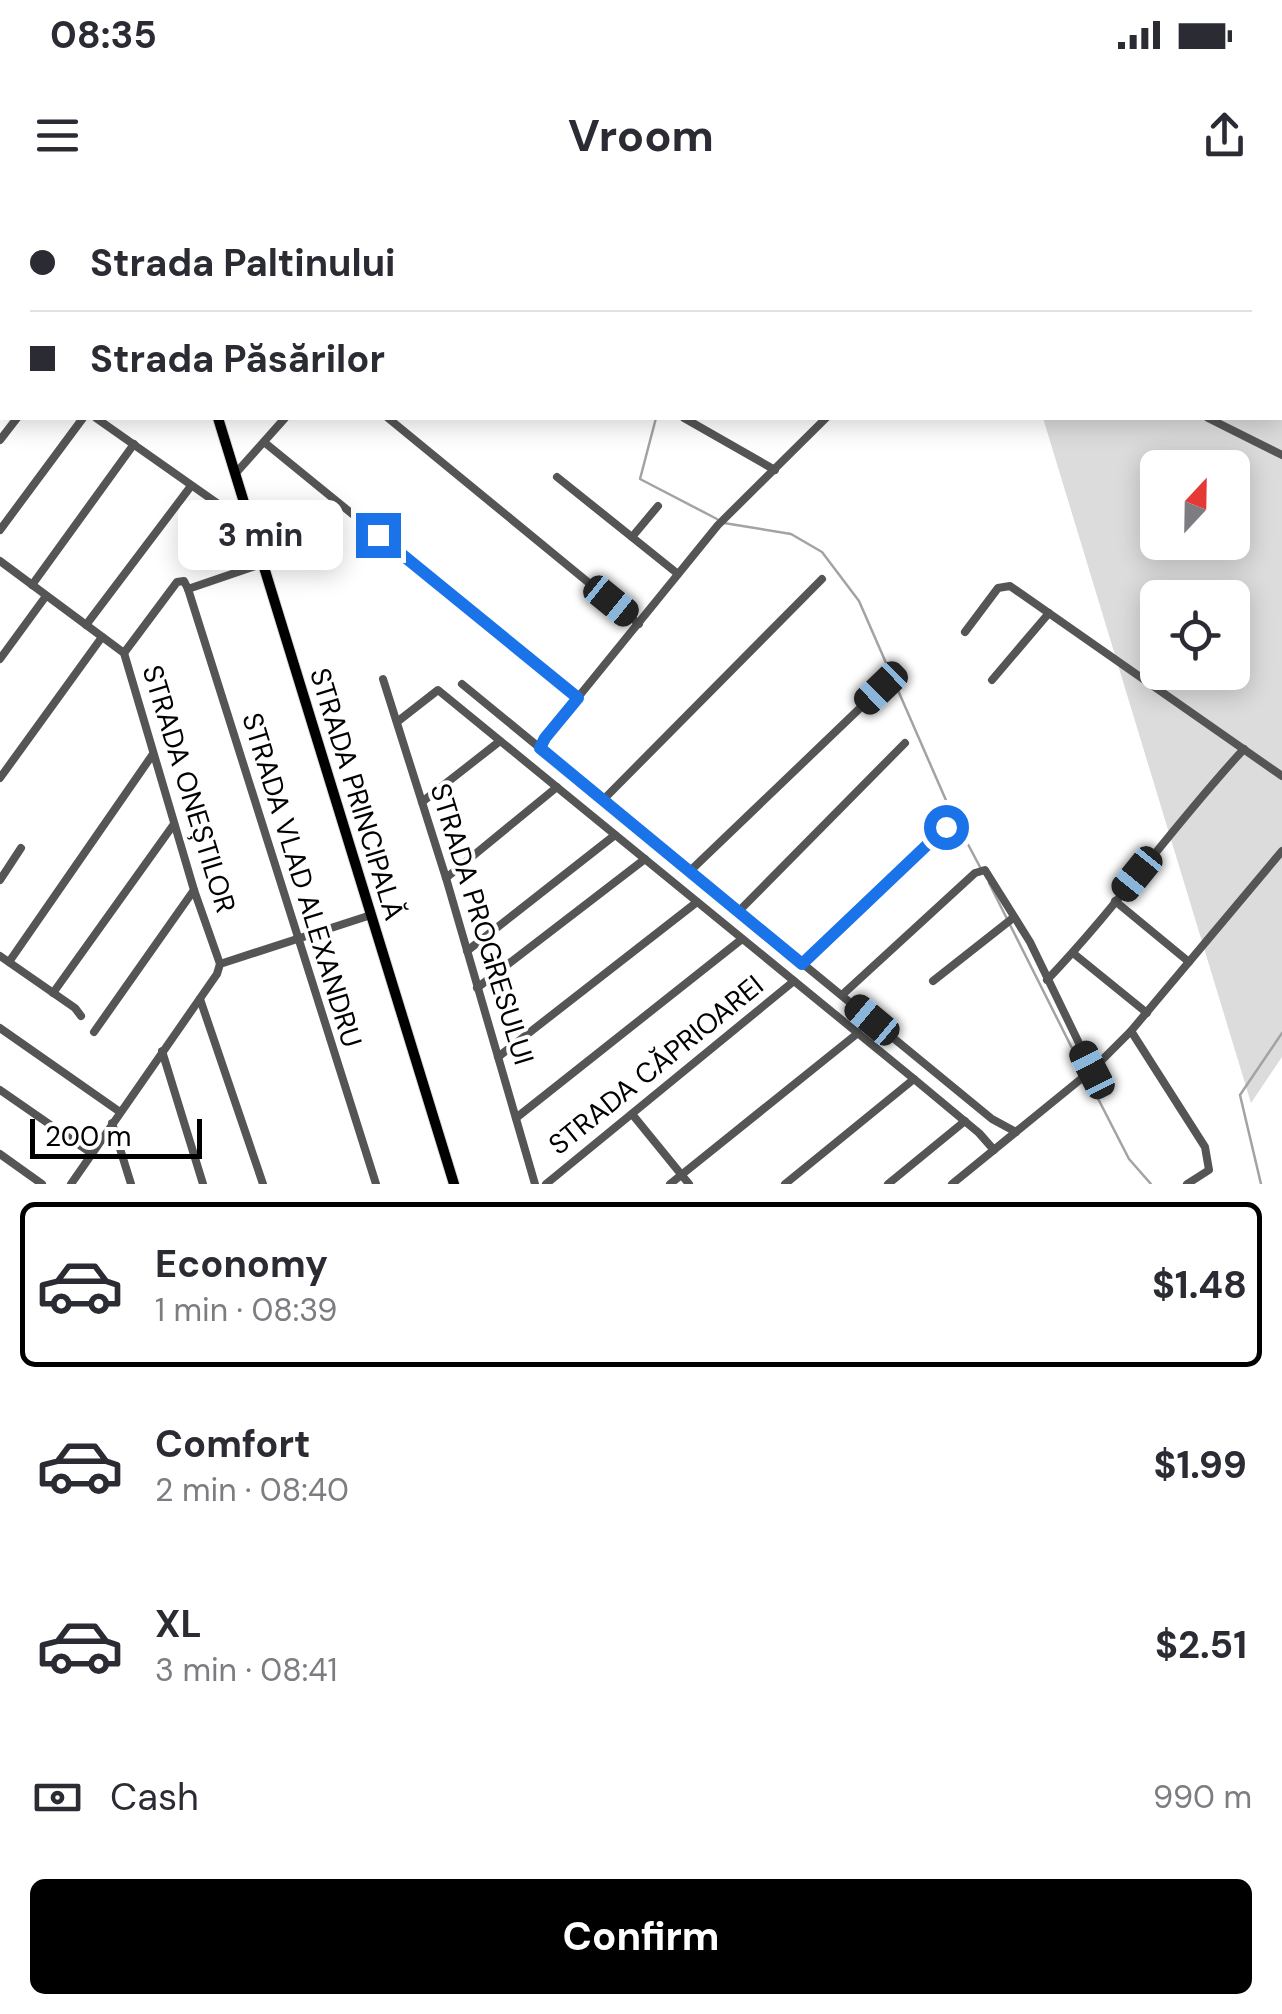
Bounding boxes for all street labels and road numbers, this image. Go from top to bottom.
street label: STRADA ONEȘTILOR [134,661,244,917]
street label: STRADA PRINCIPALĂ [301,663,413,925]
street label: STRADA VLAD ALEXANDRU [233,708,371,1052]
street label: STRADA PROGRESULUI [422,779,542,1069]
street label: STRADA CĂPRIOAREI [541,967,771,1163]

